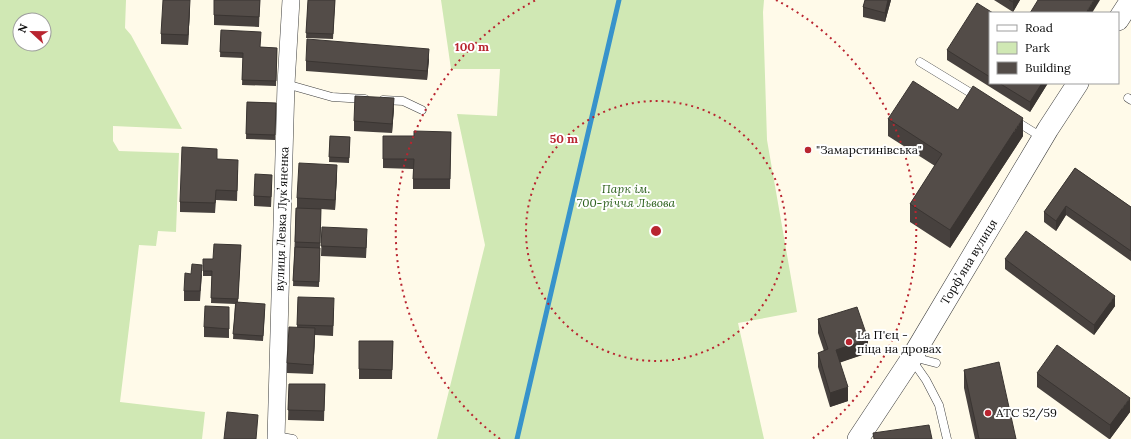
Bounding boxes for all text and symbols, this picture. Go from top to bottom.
north arrow [12,12,52,52]
legend [989,12,1119,84]
text: Road [1025,20,1053,35]
text: N [15,21,31,35]
text: 100 m [455,39,489,54]
text: Park [1025,40,1051,55]
text: Building [1025,60,1071,75]
text: 50 m [550,131,578,146]
place label: "Замарстинівська" [816,142,922,157]
marker: "Замарстинівська" [803,145,813,155]
street label: вулиця Левка Лукʼяненка [271,146,292,292]
park label: Парк ім. 700-річчя Львова [577,181,676,210]
street label: Торфʼяна вулиця [937,216,1000,307]
centre of rings [649,224,663,238]
place label: La П'єц - піца на дровах [857,327,942,356]
marker: La П'єц - піца на дровах [844,337,854,347]
place label: АТС 52/59 [995,405,1057,421]
marker: АТС 52/59 [983,408,993,418]

